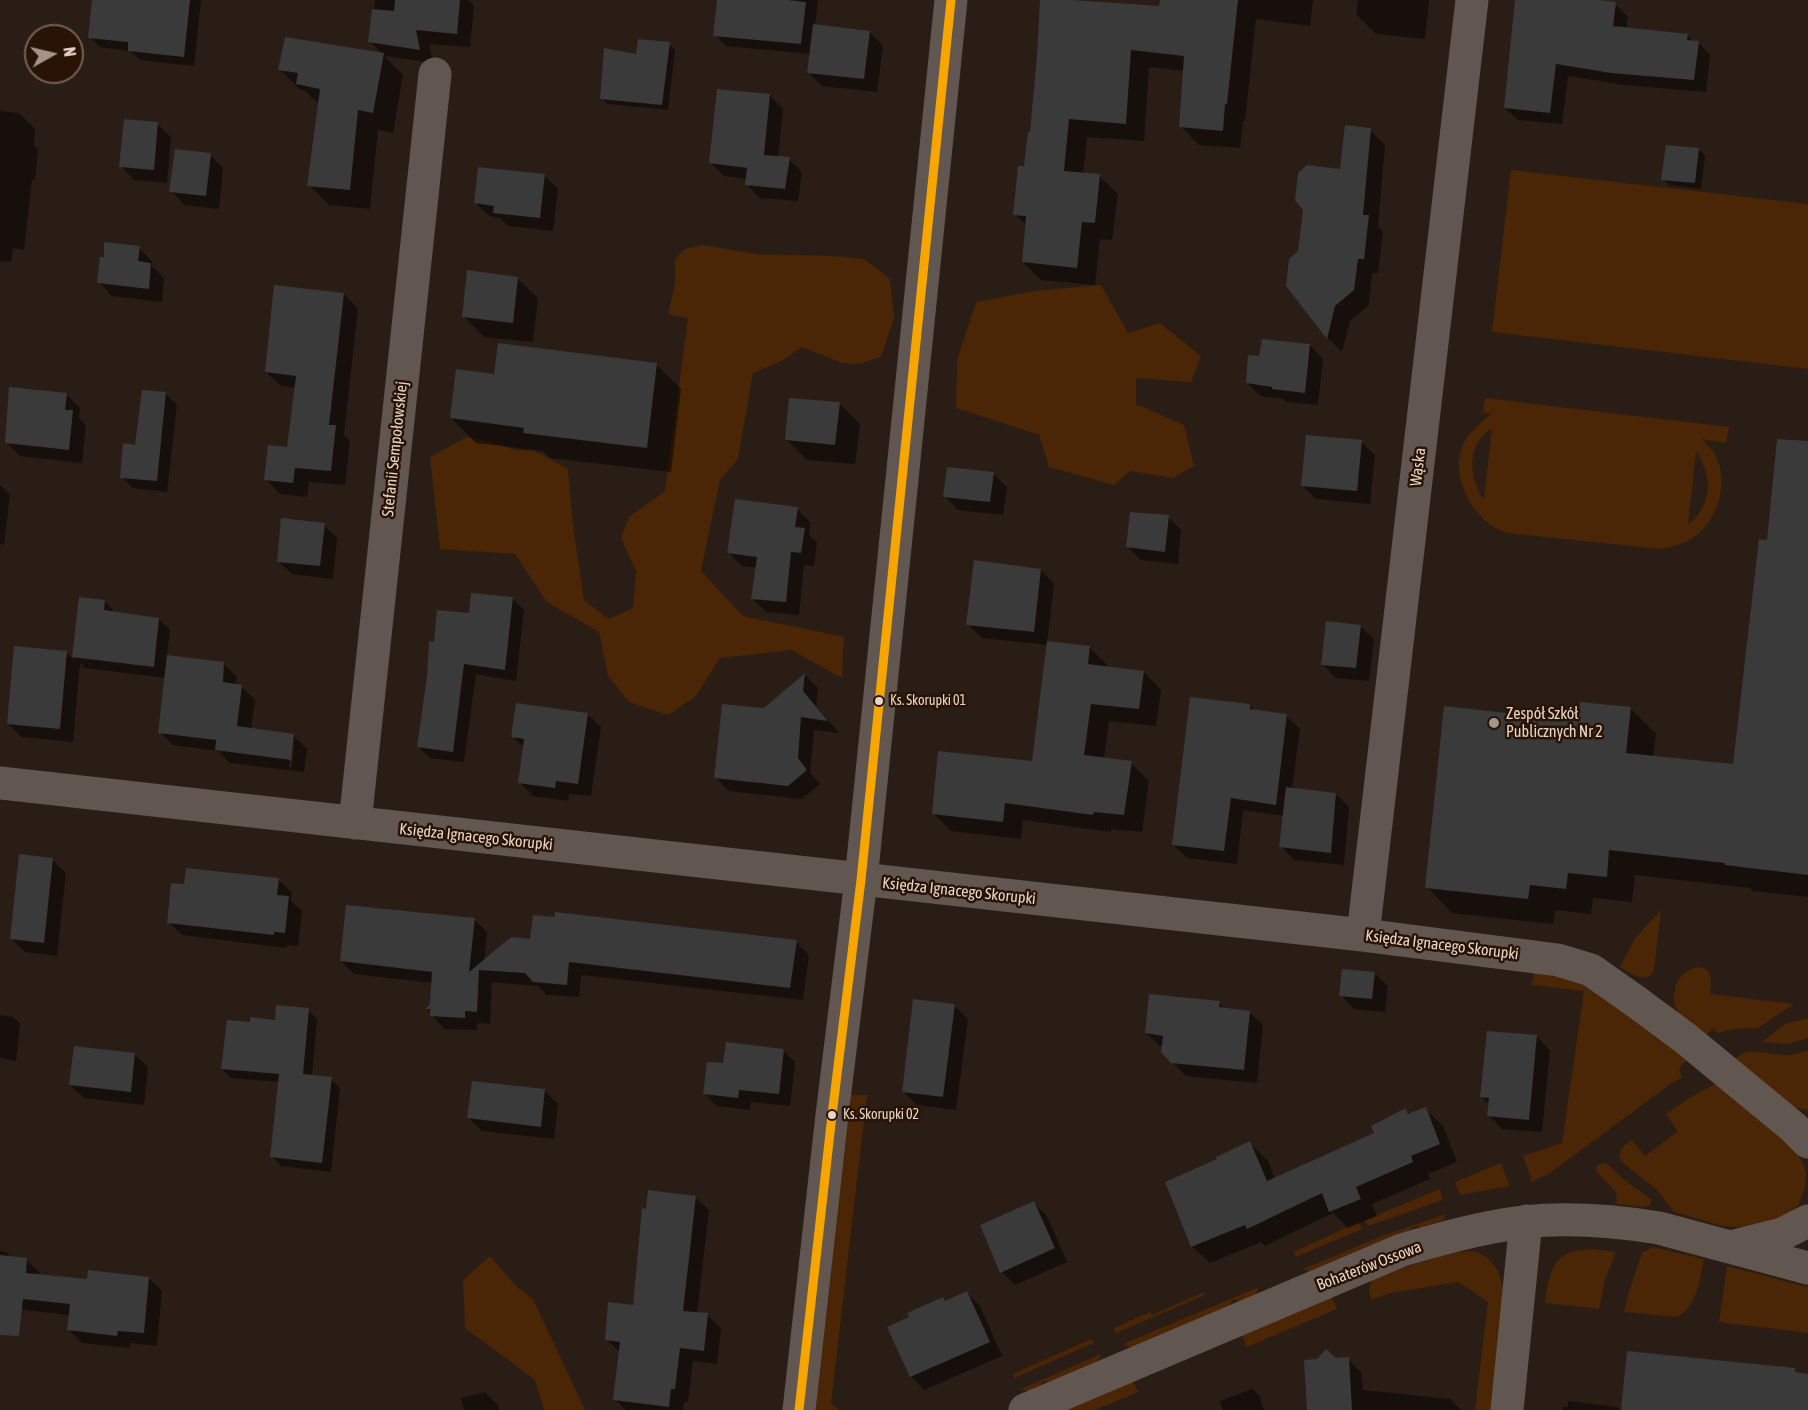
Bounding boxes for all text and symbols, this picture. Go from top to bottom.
north arrow [24,24,84,84]
text: N [60,46,79,58]
street label: Stefanii Sempołowskiej [378,380,412,518]
street label: Wąska [1406,447,1430,487]
place label: Ks. Skorupki 01 [890,693,966,709]
marker: Ks. Skorupki 01 [873,695,885,707]
place label: Zespół Szkół Publicznych Nr 2 [1506,704,1603,742]
marker: Zespół Szkół Publicznych Nr 2 [1487,716,1501,730]
street label: Księdza Ignacego Skorupki [398,819,554,855]
street label: Księdza Ignacego Skorupki [881,873,1037,909]
street label: Księdza Ignacego Skorupki [1364,926,1520,964]
place label: Ks. Skorupki 02 [843,1107,919,1123]
marker: Ks. Skorupki 02 [826,1109,838,1121]
street label: Bohaterów Ossowa [1314,1237,1424,1295]

